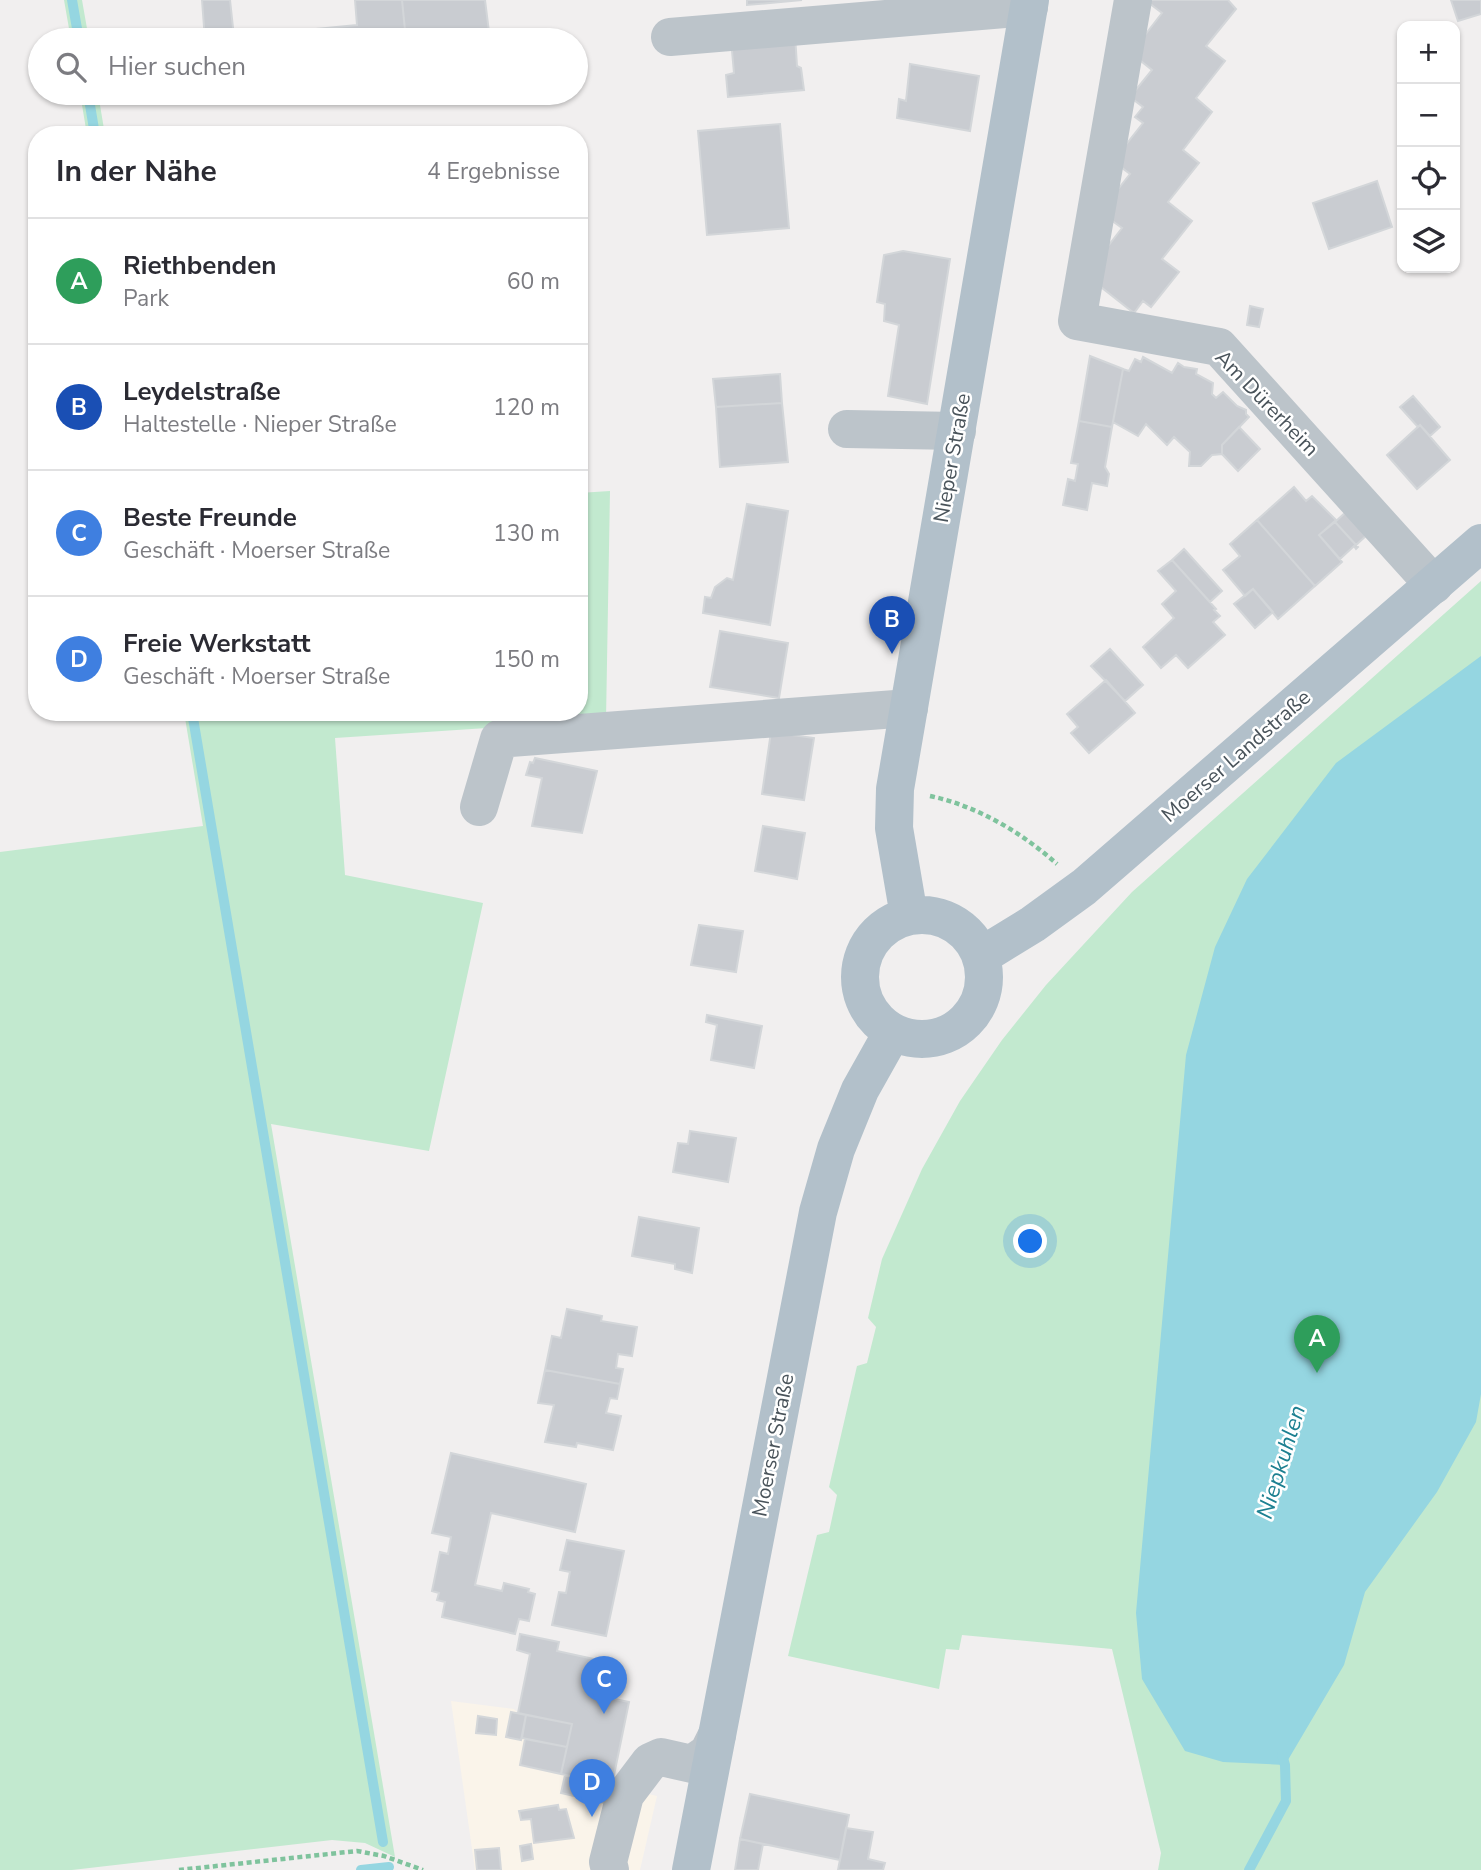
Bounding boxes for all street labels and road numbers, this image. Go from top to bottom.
street label: Am Dürerheim [1209,344,1325,462]
street label: Nieper Straße [927,391,977,525]
street label: Moerser Landstraße [1155,683,1317,829]
street label: Moerser Straße [745,1371,801,1519]

